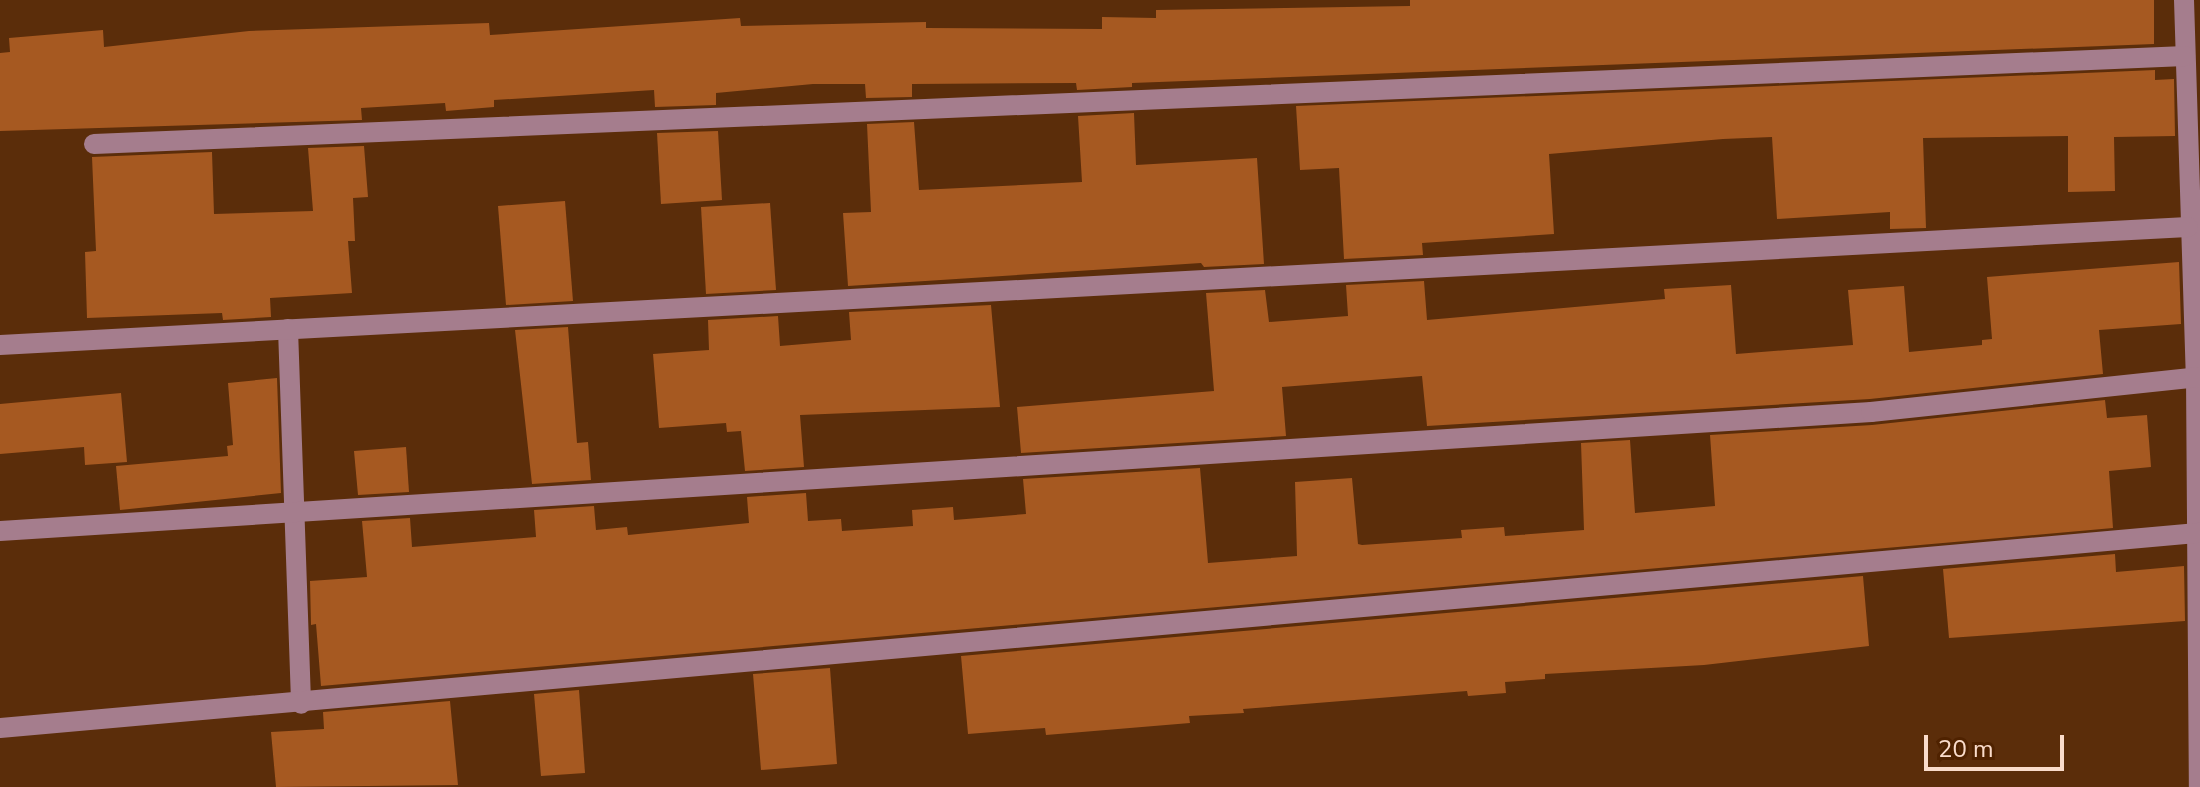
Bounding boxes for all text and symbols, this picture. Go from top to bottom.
scale bar [1928,719,2068,769]
text: 20 m [1938,733,1994,765]

